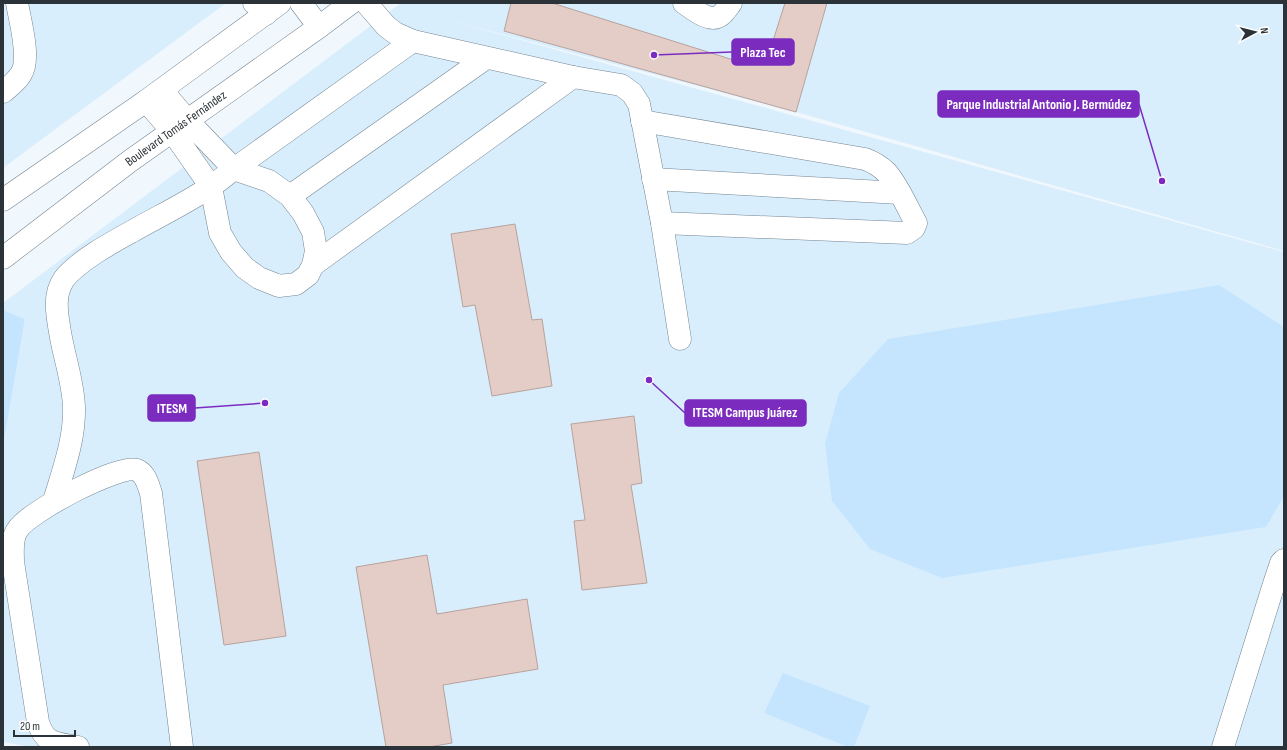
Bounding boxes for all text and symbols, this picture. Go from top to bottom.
north arrow [1235,12,1275,52]
text: N [1258,27,1271,35]
callout: Plaza Tec [732,39,794,65]
text: Plaza Tec [740,44,786,61]
street label: Boulevard Tomás Fernández [122,87,230,170]
callout: Parque Industrial Antonio J. Bermúdez [938,91,1139,117]
text: Parque Industrial Antonio J. Bermúdez [946,96,1132,113]
callout: ITESM [148,395,195,421]
text: ITESM [157,400,187,417]
callout: ITESM Campus Juárez [685,400,806,426]
text: ITESM Campus Juárez [693,404,798,421]
scale bar [14,712,75,738]
text: 20 m [20,719,40,734]

